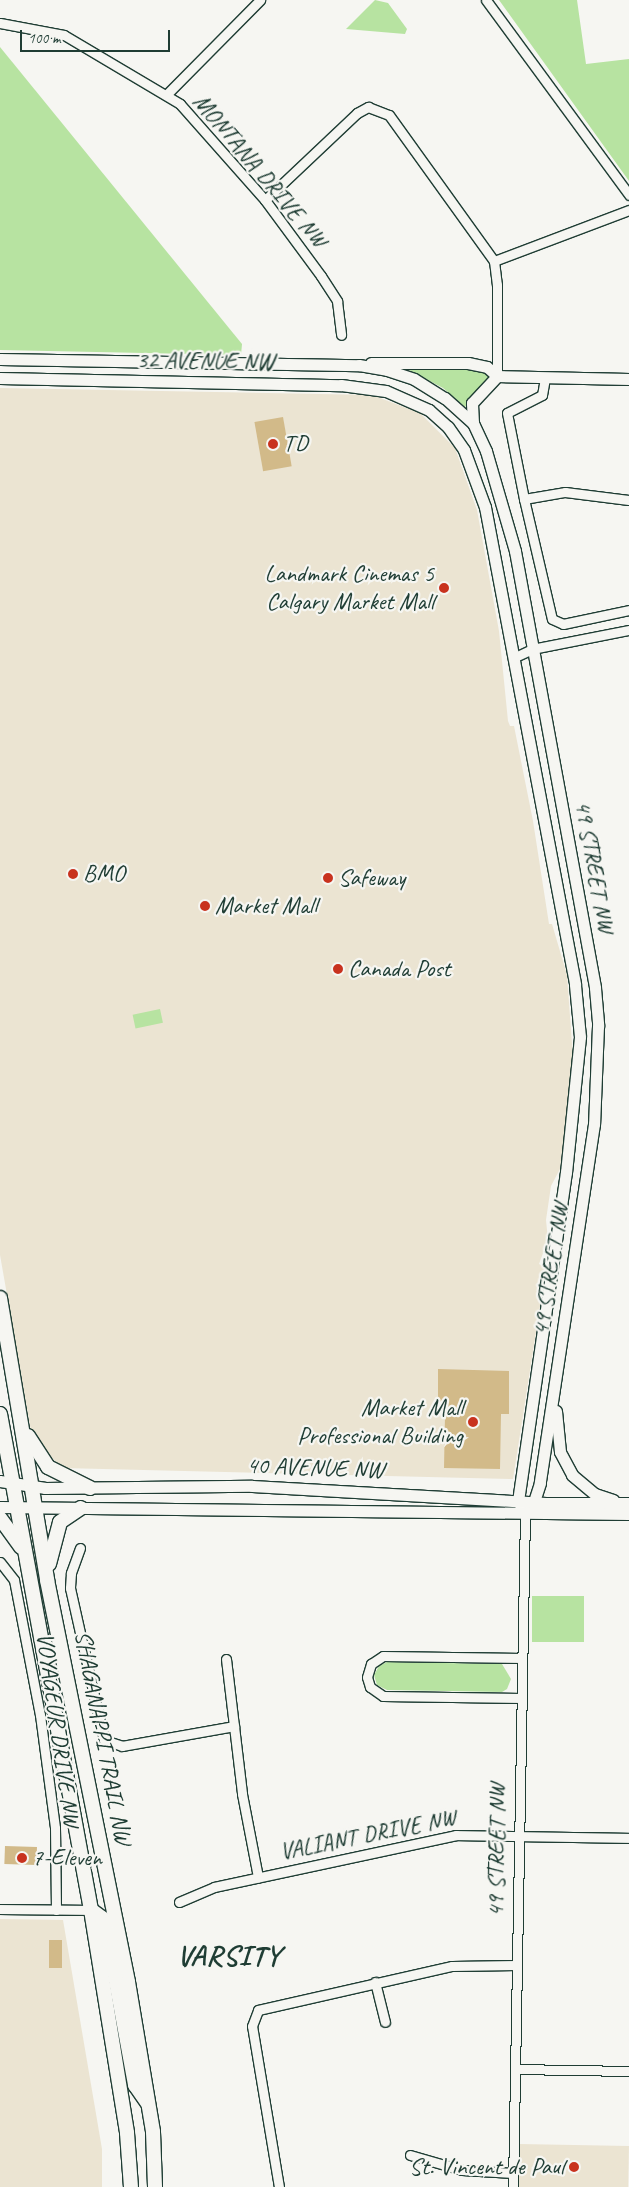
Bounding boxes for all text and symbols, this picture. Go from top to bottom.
scale bar [22,20,172,52]
text: 100 m [28,29,60,48]
street label: MONTANA DRIVE NW [186,87,334,255]
street label: 32 AVENUE NW [136,345,274,377]
place label: TD [283,430,308,458]
marker: TD [267,438,279,450]
place label: Landmark Cinemas 5 Calgary Market Mall [263,560,434,616]
marker: Landmark Cinemas 5 Calgary Market Mall [438,582,450,594]
street label: 49 STREET NW [568,798,620,936]
place label: BMO [83,860,125,888]
place label: Safeway [338,864,405,892]
marker: BMO [67,868,79,880]
marker: Safeway [322,872,334,884]
place label: Market Mall [215,892,318,920]
marker: Market Mall [199,900,211,912]
place label: Canada Post [348,955,450,983]
marker: Canada Post [332,963,344,975]
street label: 49 STREET NW [526,1200,576,1338]
place label: Market Mall Professional Building [297,1394,463,1450]
marker: Market Mall Professional Building [467,1416,479,1428]
street label: 40 AVENUE NW [246,1451,384,1485]
street label: SHAGANAPPI TRAIL NW [68,1628,138,1848]
street label: VOYAGEUR DRIVE NW [30,1630,86,1830]
street label: 49 STREET NW [481,1782,513,1918]
street label: VALIANT DRIVE NW [276,1804,460,1866]
place label: 7-Eleven [32,1844,102,1872]
marker: 7-Eleven [16,1852,28,1864]
district label: VARSITY [177,1939,281,1973]
place label: St. Vincent de Paul [409,2153,564,2181]
marker: St. Vincent de Paul [568,2161,580,2173]

